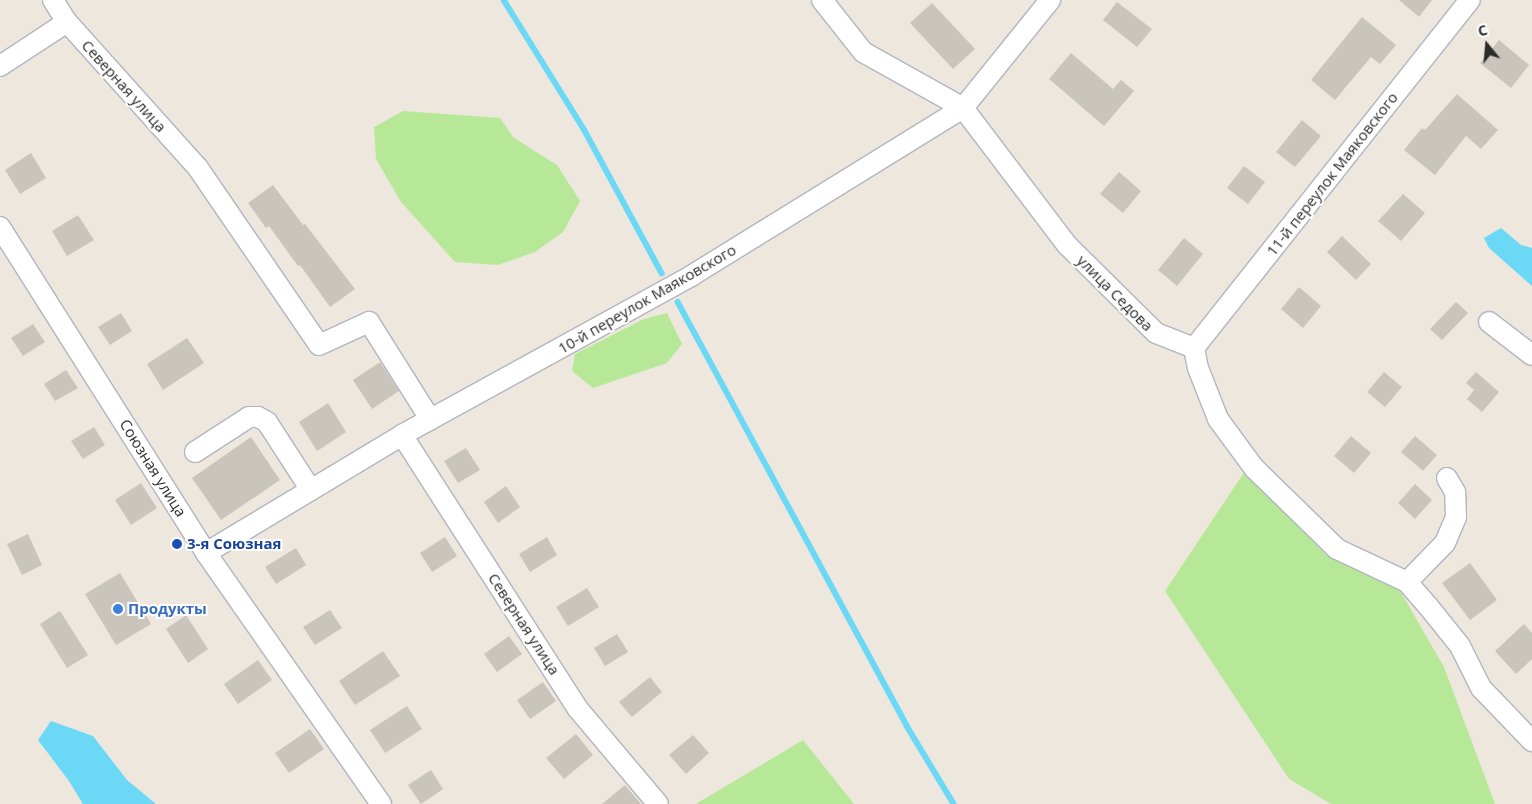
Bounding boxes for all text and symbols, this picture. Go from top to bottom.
north arrow [1462,20,1512,70]
text: С [1475,20,1490,41]
street label: Северная улица [78,36,170,136]
street label: 11-й переулок Маяковского [1263,89,1401,259]
street label: 10-й переулок Маяковского [555,241,739,357]
street label: улица Седова [1073,251,1157,335]
street label: Союзная улица [116,416,190,520]
place label: 3-я Союзная [187,535,281,553]
marker: 3-я Союзная [171,538,183,550]
street label: Северная улица [484,570,564,678]
place label: Продукты [128,600,207,618]
marker: Продукты [112,603,124,615]

